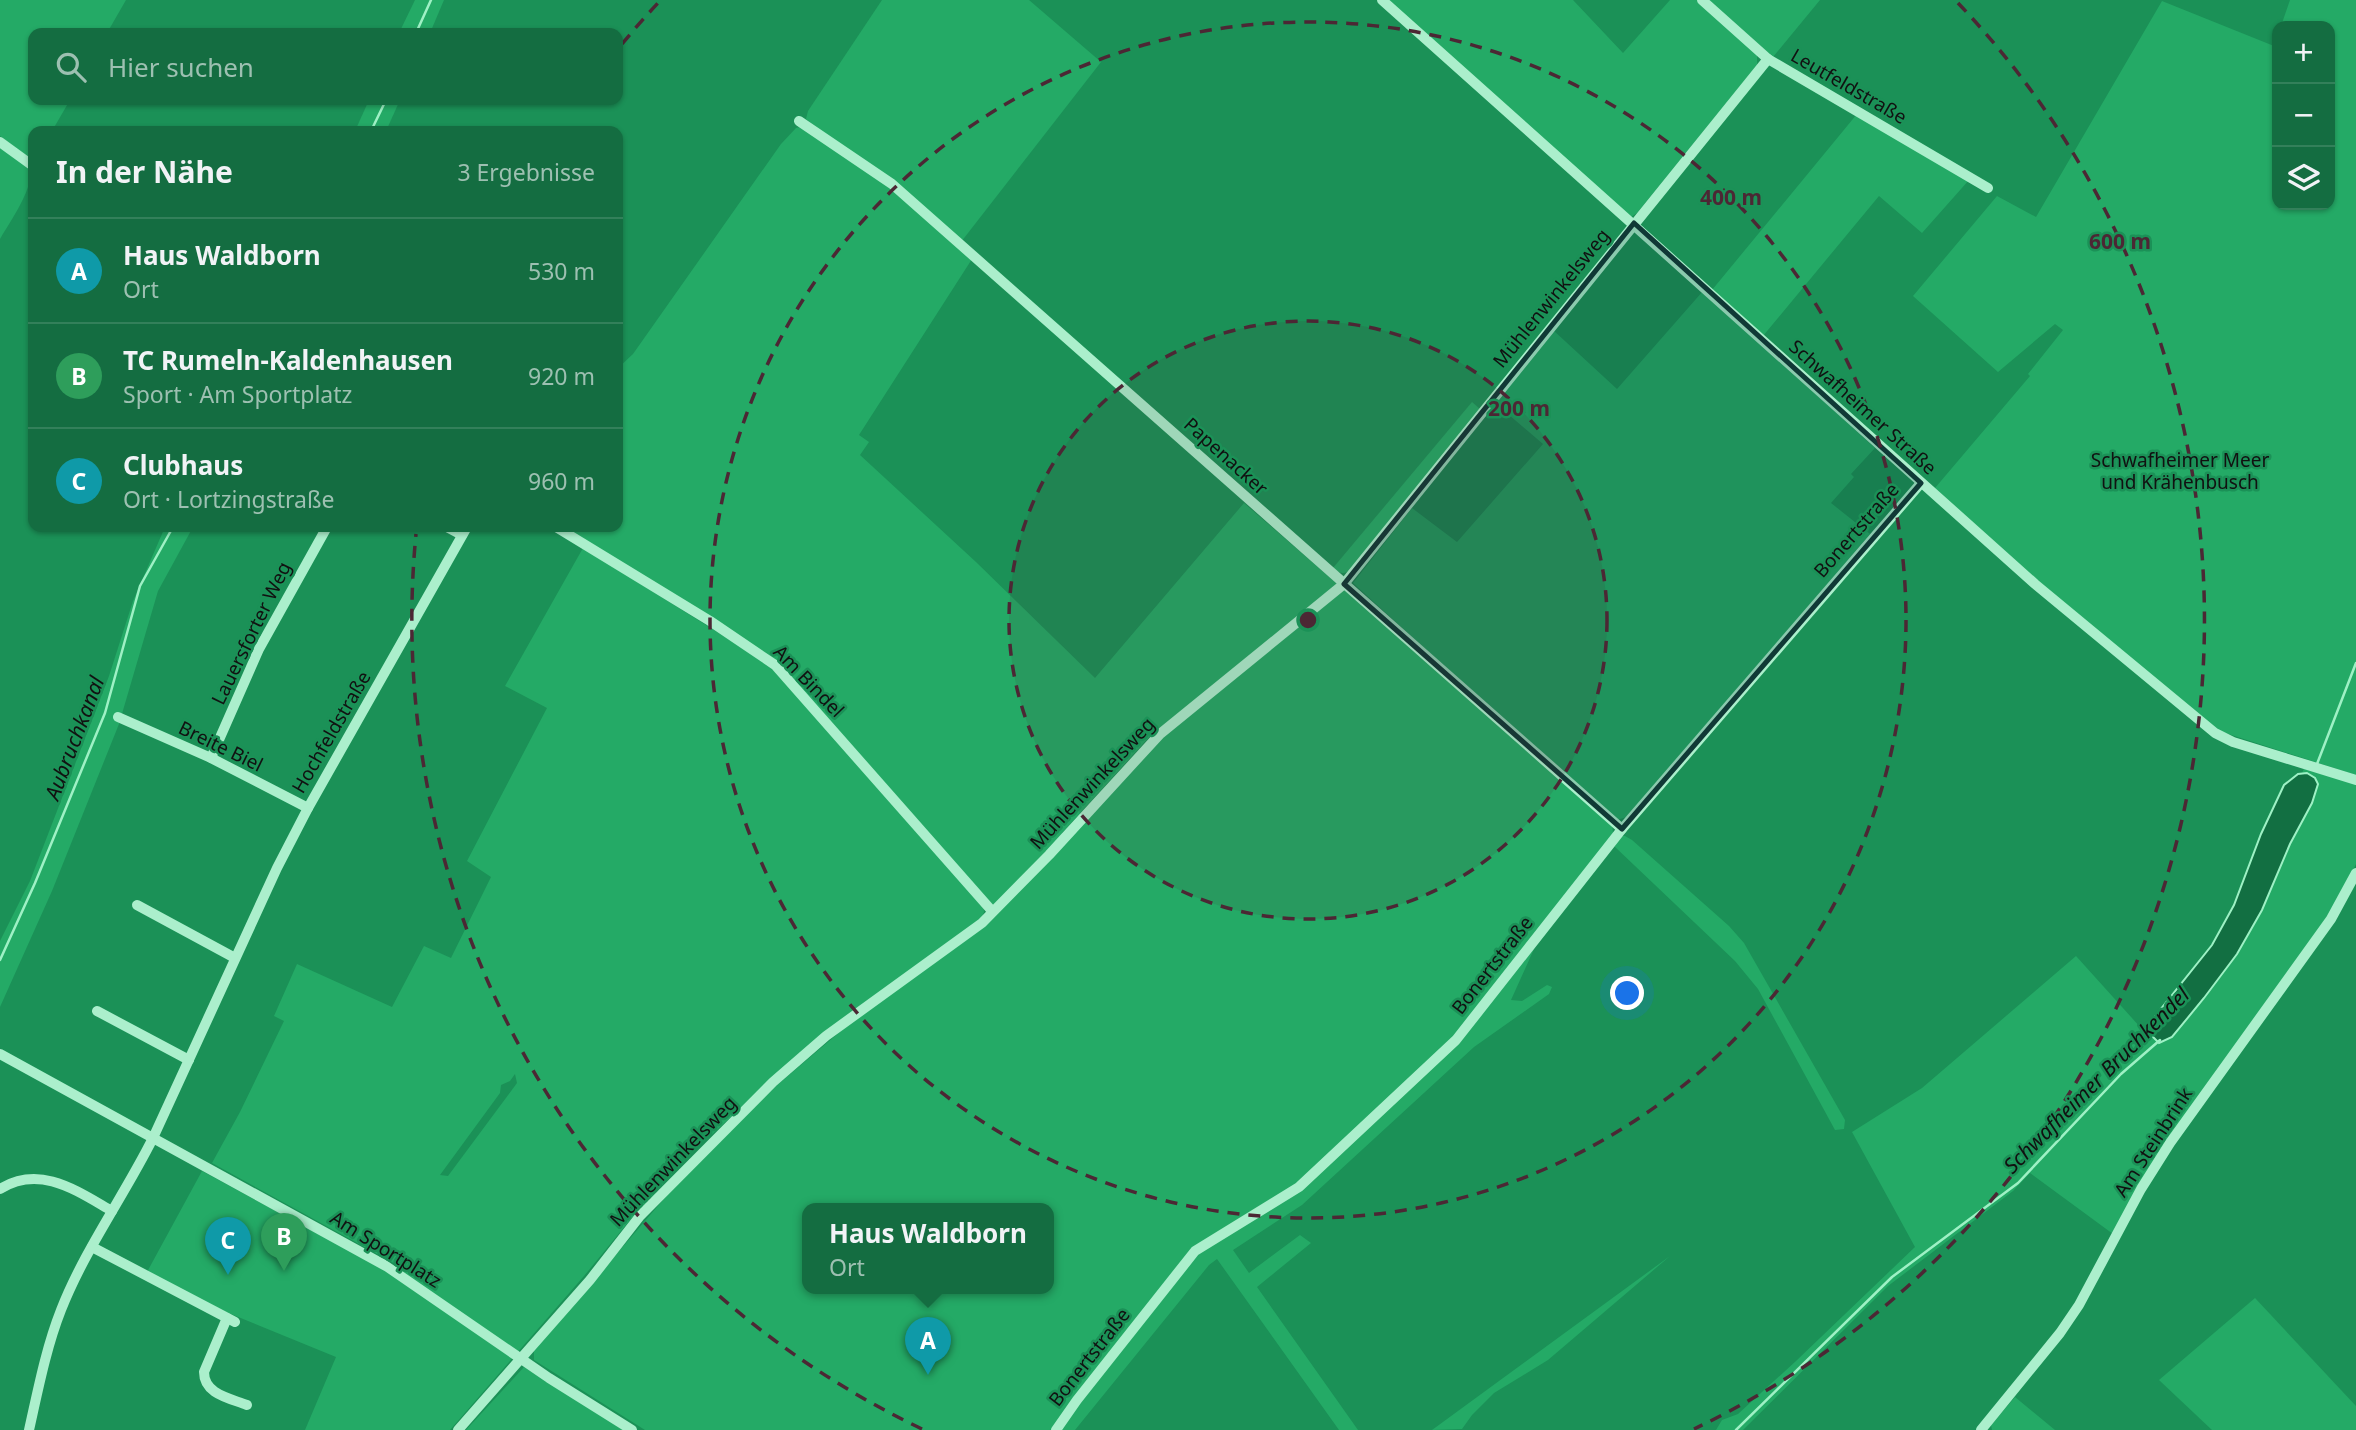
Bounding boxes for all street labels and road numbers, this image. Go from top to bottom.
street label: Leutfeldstraße [1786,42,1912,130]
street label: Mühlenwinkelsweg [1487,223,1615,373]
street label: Schwafheimer Straße [1784,334,1942,480]
street label: Papenacker [1178,411,1274,501]
street label: Bonertstraße [1808,477,1904,583]
street label: Lauersforter Weg [205,557,297,709]
street label: Am Bindel [768,639,850,723]
street label: Hochfeldstraße [285,666,377,798]
street label: Mühlenwinkelsweg [1024,711,1160,855]
street label: Breite Biel [174,714,268,778]
street label: Bonertstraße [1445,911,1539,1019]
street label: Am Steinbrink [2108,1082,2198,1202]
street label: Mühlenwinkelsweg [604,1090,742,1232]
street label: Am Sportplatz [326,1205,446,1293]
street label: Bonertstraße [1042,1303,1136,1411]

